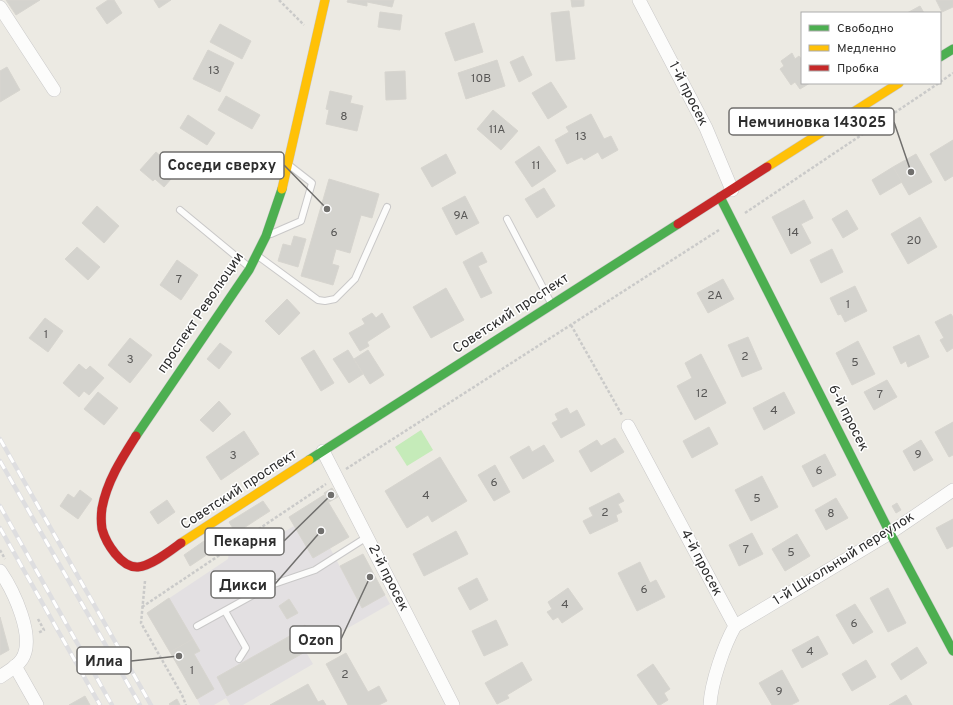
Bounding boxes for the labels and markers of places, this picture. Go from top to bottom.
callout: Немчиновка 143025 [729,108,894,135]
callout: Соседи сверху [160,152,284,179]
callout: Пекарня [205,528,284,555]
callout: Дикси [211,571,275,598]
callout: Ozon [290,626,341,653]
callout: Илиа [77,647,131,674]

